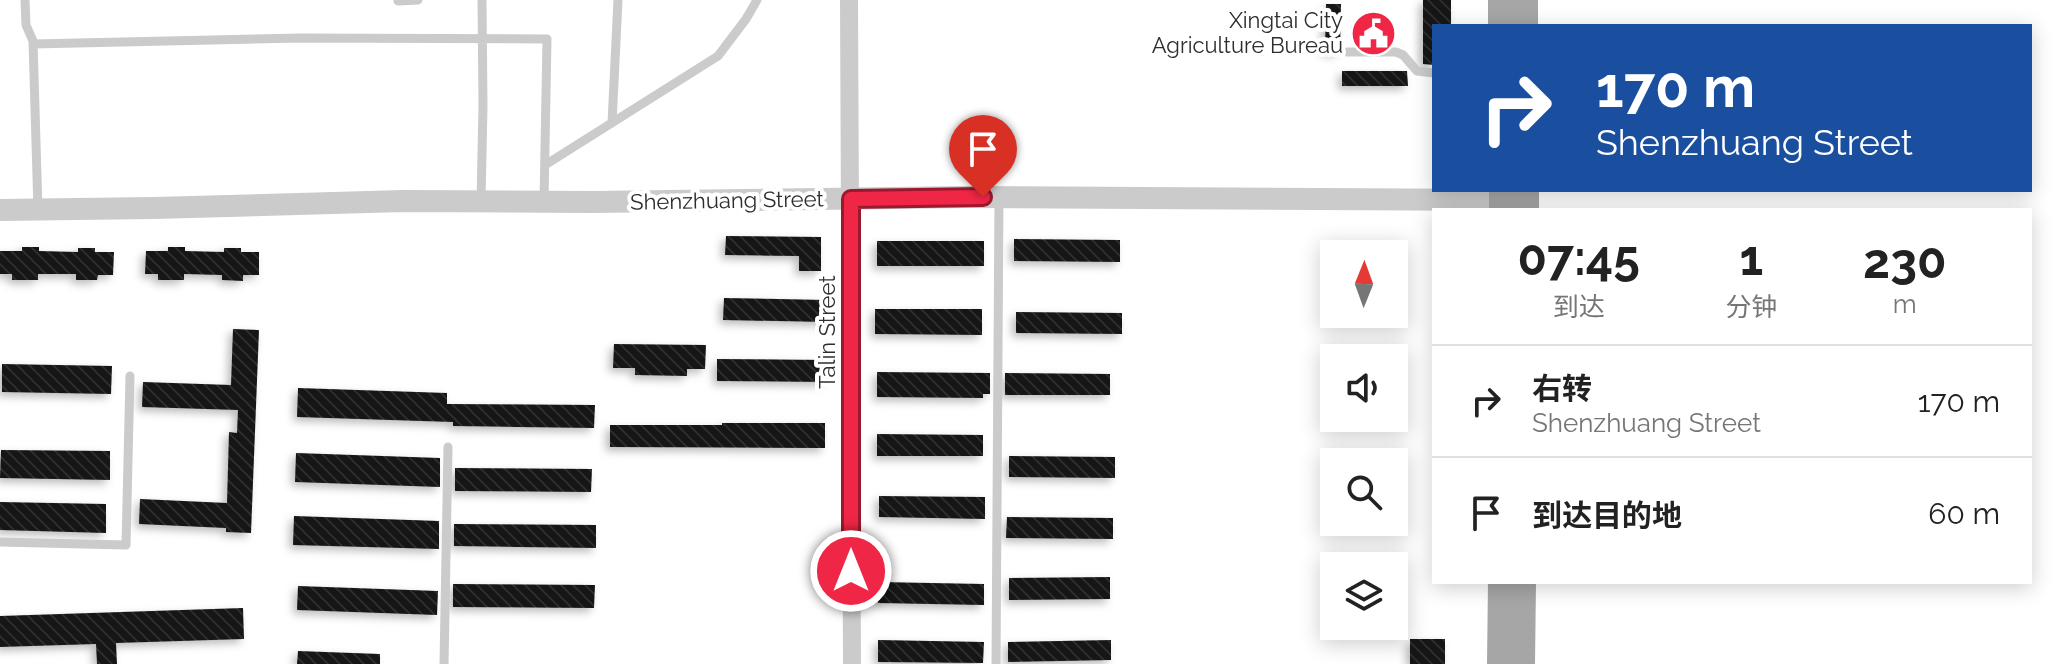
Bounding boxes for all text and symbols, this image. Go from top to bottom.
place label: Xingtai City Agriculture Bureau [1152,7,1343,58]
public building icon: Xingtai City Agriculture Bureau [1350,9,1398,57]
text: 170 m [1596,54,1755,120]
icon: right [1464,56,1568,160]
pin [949,115,1017,197]
text: Shenzhuang Street [1596,121,1913,163]
icon: arrive [961,127,1005,171]
street label: Shenzhuang Street [630,185,825,215]
text: 07:45 [1518,230,1640,286]
text: 1 [1740,230,1763,286]
text: 230 [1863,233,1946,289]
north arrow [1320,240,1408,328]
map controls [1320,240,1408,640]
street label: Talin Street [814,275,840,389]
text: m [1893,289,1917,319]
text: 到达 [1553,292,1605,322]
text: 分钟 [1725,292,1777,322]
button: sound [1320,344,1408,432]
text: 右转 [1532,371,1592,406]
icon: right [1464,379,1508,423]
text: 170 m [1918,384,2000,419]
text: Shenzhuang Street [1532,408,1761,438]
button: search [1320,448,1408,536]
icon: arrive [1464,491,1508,535]
text: 60 m [1928,496,2000,531]
text: 到达目的地 [1532,498,1682,533]
position arrow [809,529,893,613]
button: layers [1320,552,1408,640]

